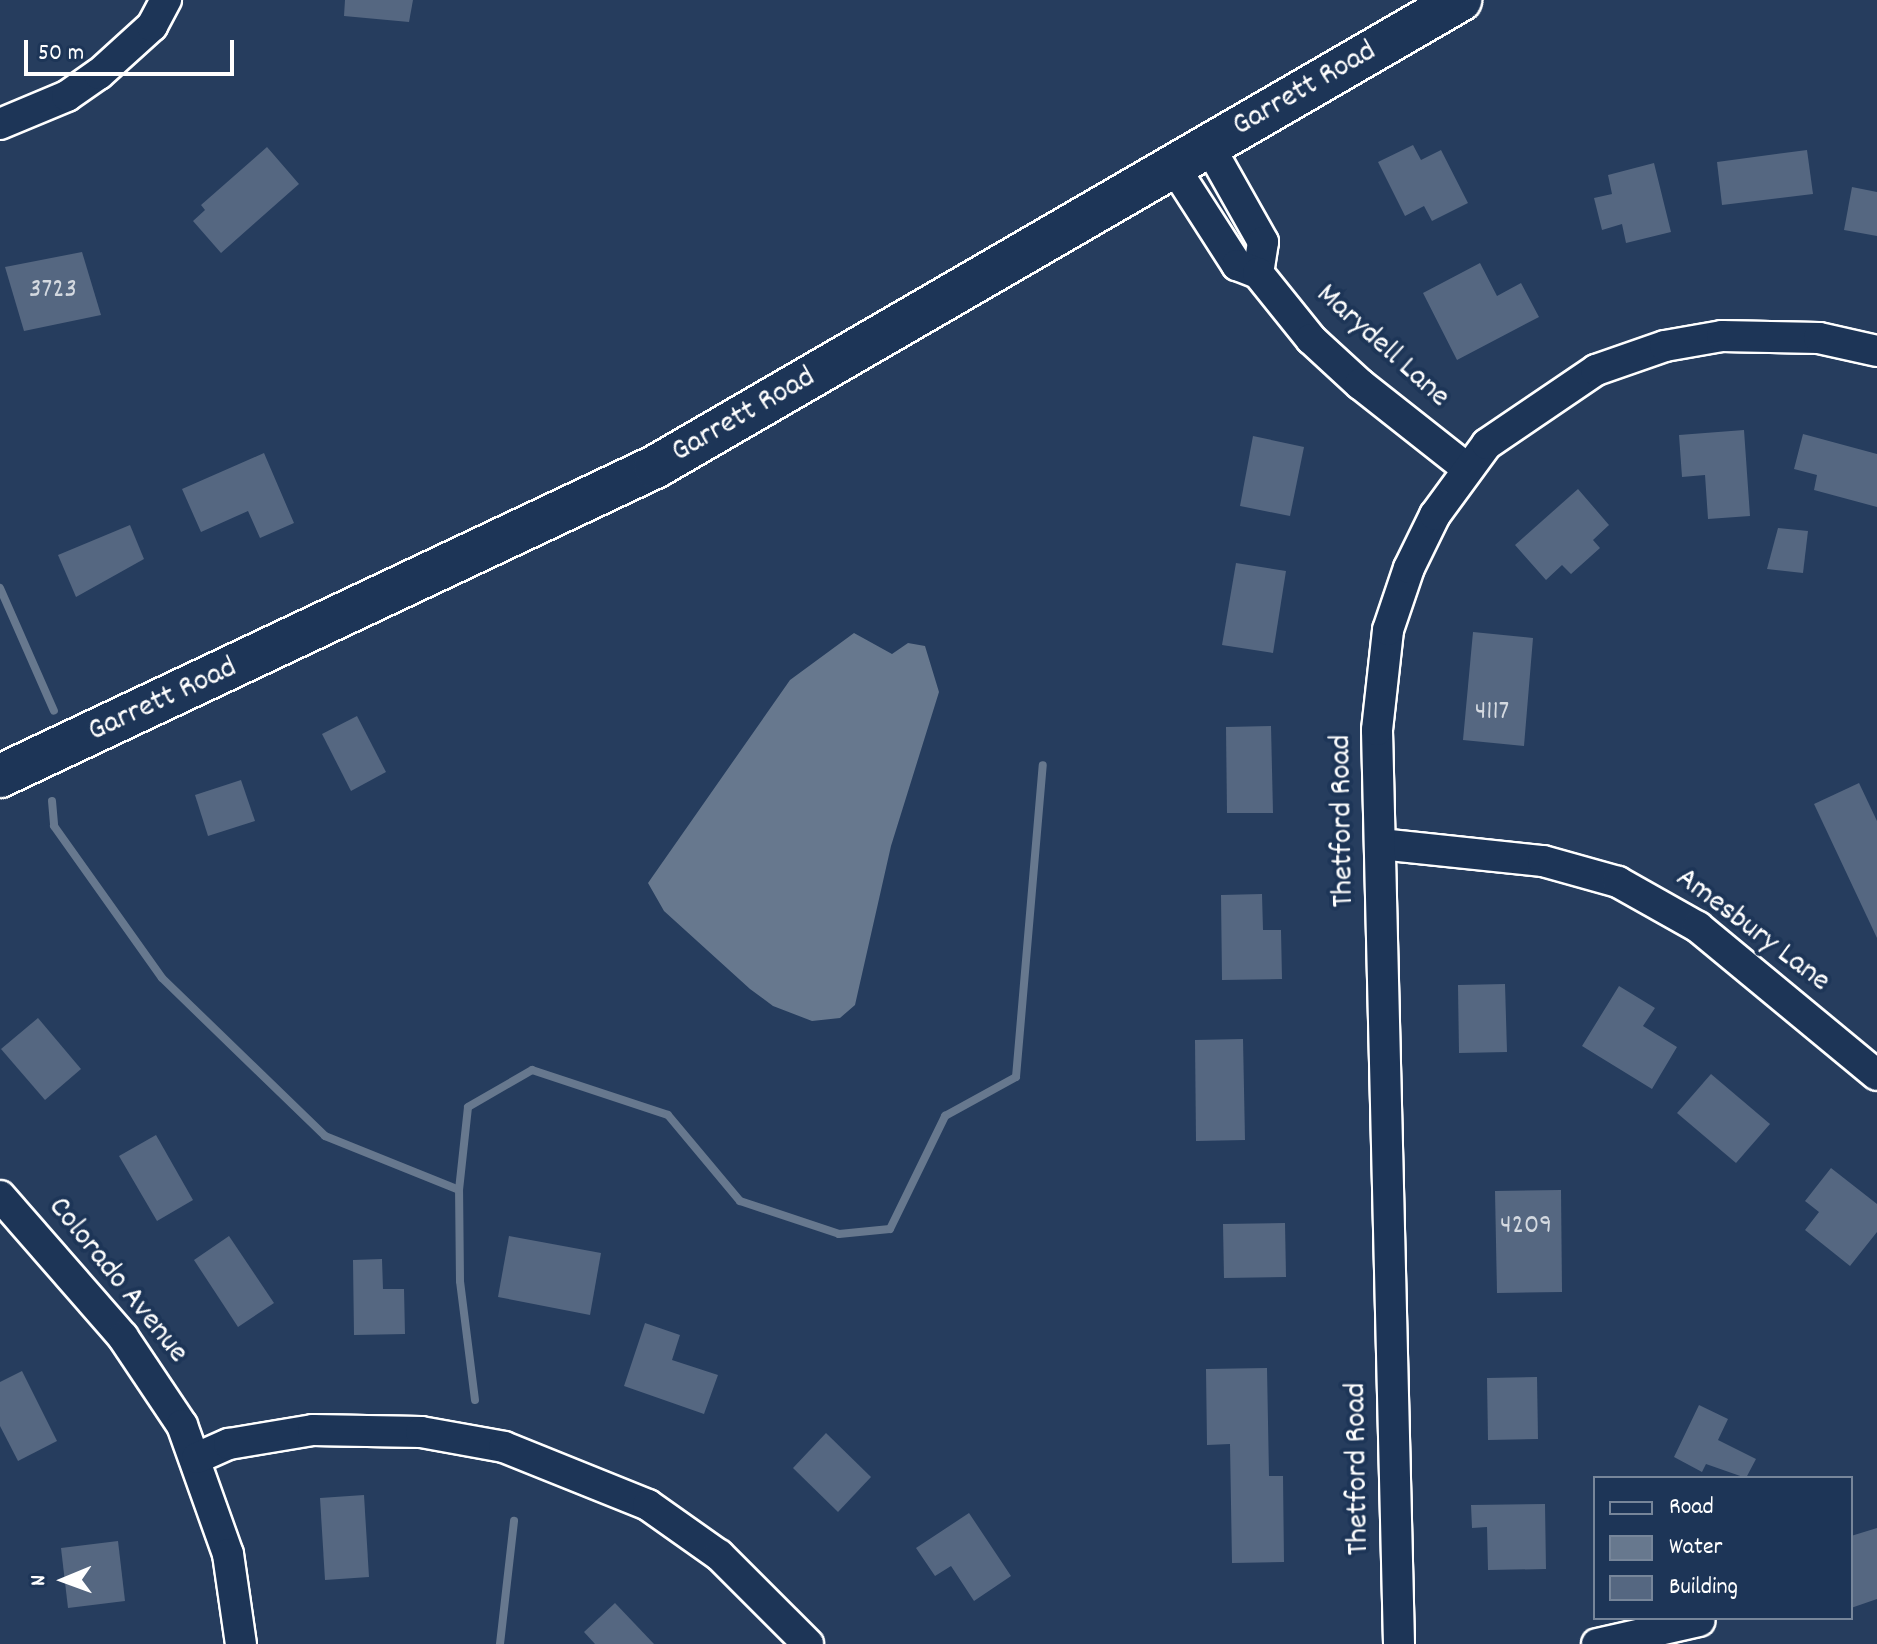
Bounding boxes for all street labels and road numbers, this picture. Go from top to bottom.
street label: Garrett Road [1226,33,1384,147]
street label: Marydell Lane [1307,277,1457,417]
street label: Garrett Road [665,359,823,473]
street label: Garrett Road [82,650,244,752]
street label: Thetford Road [1323,734,1365,908]
street label: Amesbury Lane [1667,860,1837,1002]
street label: Colorado Avenue [38,1190,196,1372]
street label: Thetford Road [1338,1382,1380,1556]

